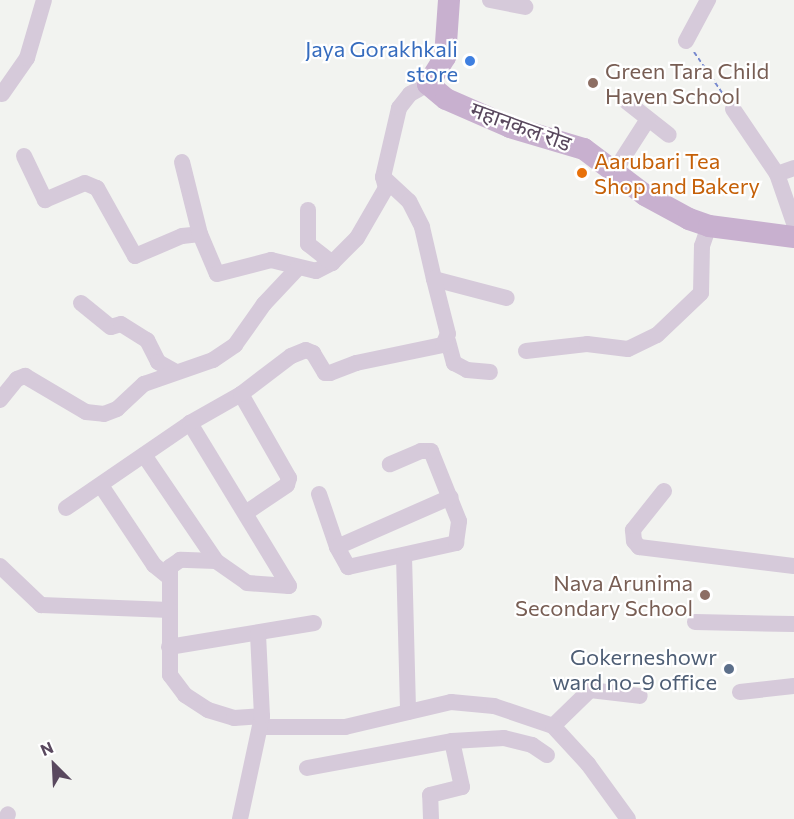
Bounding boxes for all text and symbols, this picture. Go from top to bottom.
place label: Jaya Gorakhkali store [305,35,458,86]
marker: Jaya Gorakhkali store [463,54,477,68]
place label: Green Tara Child Haven School [605,57,769,108]
marker: Green Tara Child Haven School [586,76,600,90]
street label: महानकल रोड [467,96,575,156]
place label: Aarubari Tea Shop and Bakery [594,147,760,198]
marker: Aarubari Tea Shop and Bakery [575,166,589,180]
place label: Nava Arunima Secondary School [515,569,693,620]
marker: Nava Arunima Secondary School [698,588,712,602]
place label: Gokerneshowr ward no-9 office [552,643,717,694]
marker: Gokerneshowr ward no-9 office [722,662,736,676]
north arrow [24,735,84,795]
text: N [37,737,56,759]

